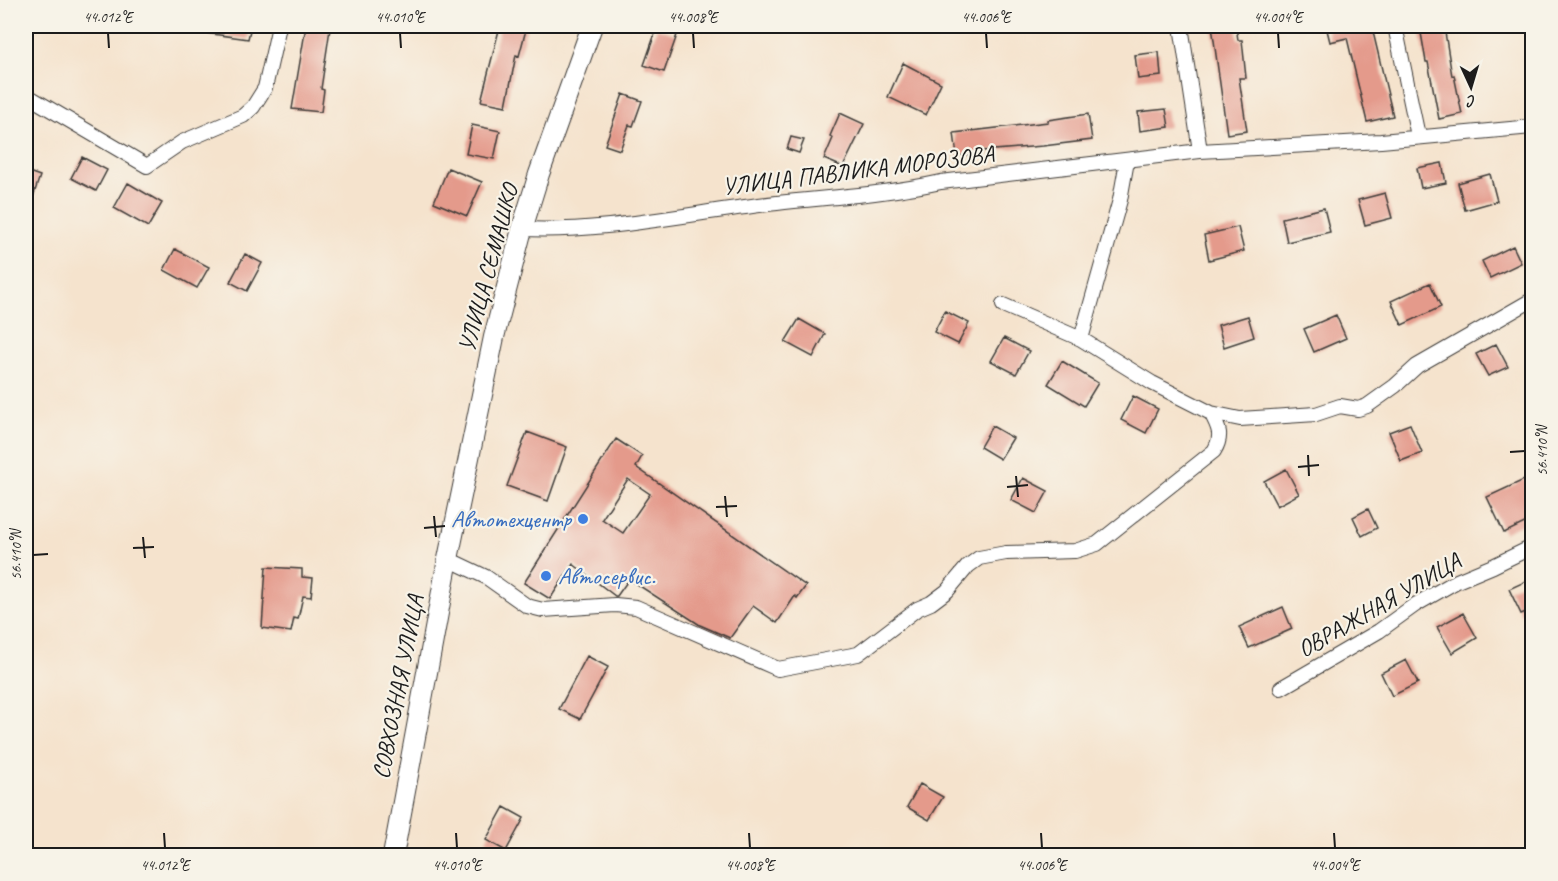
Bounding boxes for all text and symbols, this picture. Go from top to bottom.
text: 44.012°E [84,8,135,27]
text: 44.010°E [376,8,427,27]
text: 44.008°E [669,8,720,27]
text: 44.006°E [962,8,1013,27]
text: 44.004°E [1254,8,1305,27]
north arrow [1441,57,1501,117]
text: С [1465,91,1477,111]
street label: УЛИЦА ПАВЛИКА МОРОЗОВА [720,138,996,202]
street label: УЛИЦА СЕМАШКО [451,178,526,355]
text: 56.410°N [1533,423,1552,476]
place label: Автотехцентр [451,504,573,534]
marker: Автотехцентр [576,512,590,526]
text: 56.410°N [7,527,26,580]
street label: ОВРАЖНАЯ УЛИЦА [1292,546,1467,664]
place label: Автосервис. [558,561,656,591]
marker: Автосервис. [539,569,553,583]
street label: СОВХОЗНАЯ УЛИЦА [365,592,431,781]
text: 44.012°E [141,856,192,875]
text: 44.010°E [433,856,484,875]
text: 44.008°E [726,856,777,875]
text: 44.006°E [1018,856,1069,875]
text: 44.004°E [1311,856,1362,875]

